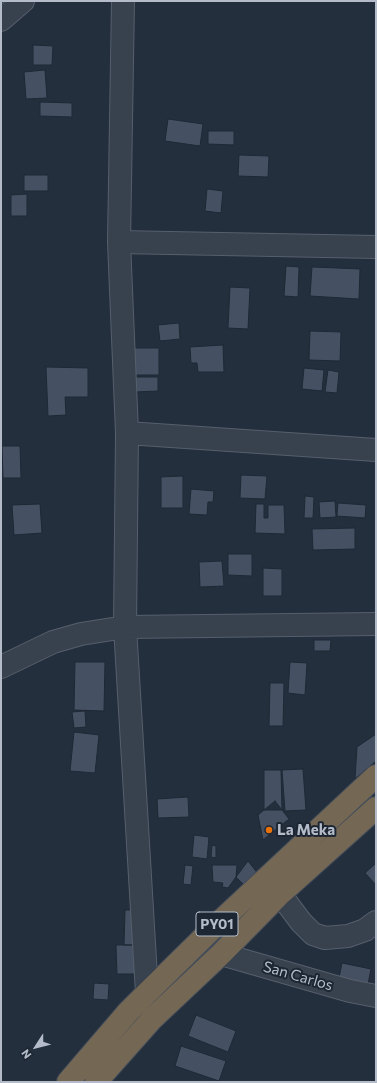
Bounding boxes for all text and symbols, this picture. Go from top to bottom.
place label: La Meka [277,821,335,839]
marker: La Meka [264,825,274,835]
road number: PY01 [196,912,238,936]
street label: San Carlos [261,957,335,995]
north arrow [16,1027,56,1067]
text: N [18,1047,34,1062]

